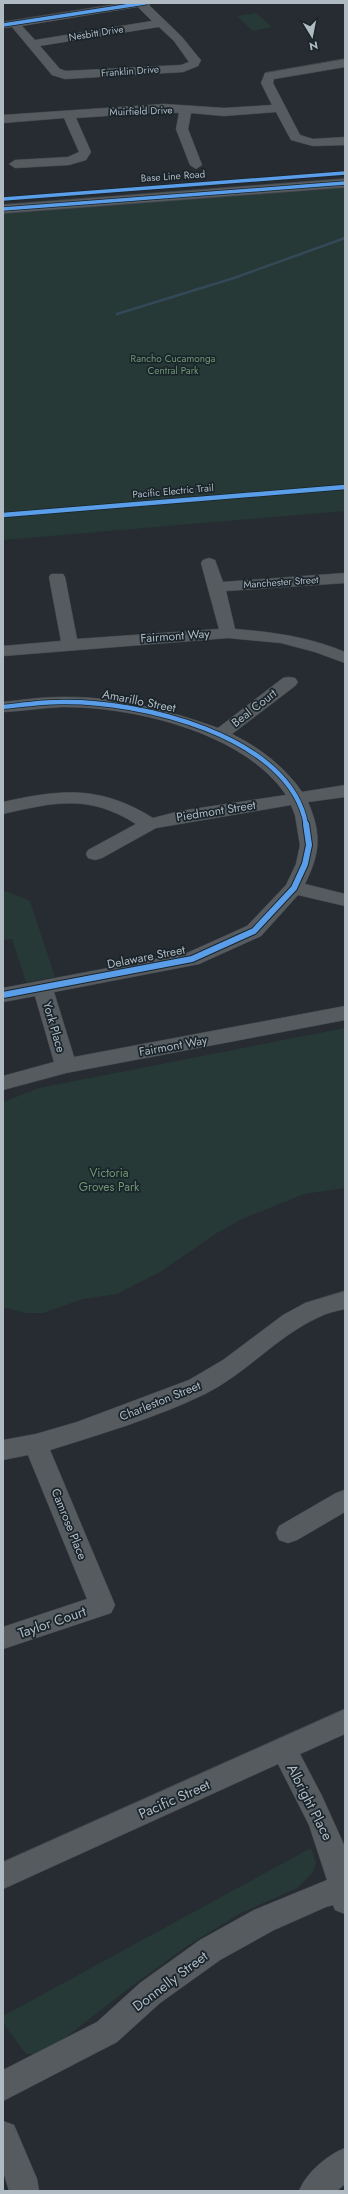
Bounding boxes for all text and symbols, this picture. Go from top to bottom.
north arrow [292,16,332,56]
street label: Nesbitt Drive [68,21,124,45]
text: N [308,37,319,54]
street label: Franklin Drive [101,61,159,81]
street label: Muirfield Drive [109,102,173,120]
street label: Base Line Road [140,166,206,186]
park label: Rancho Cucamonga Central Park [131,351,216,378]
street label: Pacific Electric Trail [132,480,214,502]
street label: Manchester Street [243,572,320,592]
street label: Fairmont Way [140,625,211,647]
street label: Beal Court [228,684,281,731]
street label: Amarillo Street [101,685,177,717]
street label: Piedmont Street [175,796,257,826]
street label: Delaware Street [105,941,187,973]
street label: York Place [38,999,70,1055]
street label: Fairmont Way [137,1031,209,1061]
park label: Victoria Groves Park [79,1164,140,1196]
street label: Charleston Street [117,1376,203,1425]
street label: Camrose Place [47,1486,91,1562]
street label: Taylor Court [15,1601,89,1643]
street label: Albright Place [282,1760,338,1844]
street label: Pacific Street [135,1774,213,1824]
street label: Donnelly Street [128,1946,212,2016]

